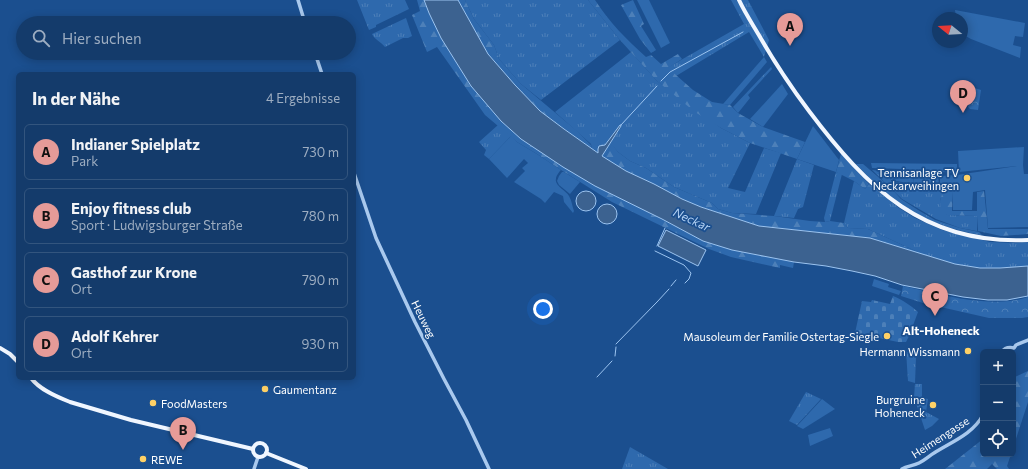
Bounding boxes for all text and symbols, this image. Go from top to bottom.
north arrow [932,12,968,48]
pin: A [777,13,803,46]
search box [16,16,356,60]
icon: search [30,27,52,49]
text: Hier suchen [62,29,142,47]
pin: D [950,80,976,113]
text: In der Nähe [32,88,120,109]
text: 4 Ergebnisse [266,90,340,106]
text: Indianer Spielplatz [71,135,200,153]
text: A [41,144,51,160]
text: 730 m [302,144,339,160]
text: Park [71,153,98,169]
place label: Tennisanlage TV Neckarweihingen [873,166,959,192]
marker: Tennisanlage TV Neckarweihingen [962,173,972,183]
text: Enjoy fitness club [71,199,191,217]
water label: Neckar [671,204,714,234]
text: B [42,208,50,224]
text: 780 m [302,208,339,224]
text: Sport · Ludwigsburger Straße [71,217,243,233]
text: Gasthof zur Krone [71,263,197,281]
text: C [42,272,50,288]
text: 790 m [302,272,339,288]
text: Ort [71,281,92,297]
pin: C [922,283,948,316]
street label: Heuweg [409,298,439,340]
your location [533,299,553,319]
district label: Alt-Hoheneck [902,323,980,337]
text: Adolf Kehrer [71,327,159,345]
place label: Mausoleum der Familie Ostertag-Siegle [683,330,879,343]
marker: Mausoleum der Familie Ostertag-Siegle [882,331,892,341]
text: D [41,336,51,352]
text: 930 m [301,336,339,352]
text: Ort [71,345,92,361]
place label: Hermann Wissmann [859,345,960,358]
marker: Hermann Wissmann [963,346,973,356]
map controls [980,349,1016,457]
button: + [980,349,1016,385]
place label: Gaumentanz [273,383,337,396]
marker: Gaumentanz [260,384,270,394]
button: − [980,385,1016,421]
place label: Burgruine Hoheneck [875,393,925,419]
place label: FoodMasters [161,397,227,410]
marker: FoodMasters [148,398,158,408]
marker: Burgruine Hoheneck [928,400,938,410]
street label: Heimengasse [909,413,971,460]
pin: B [170,417,196,450]
button: locate [980,421,1016,457]
place label: REWE [151,453,183,466]
marker: REWE [138,454,148,464]

